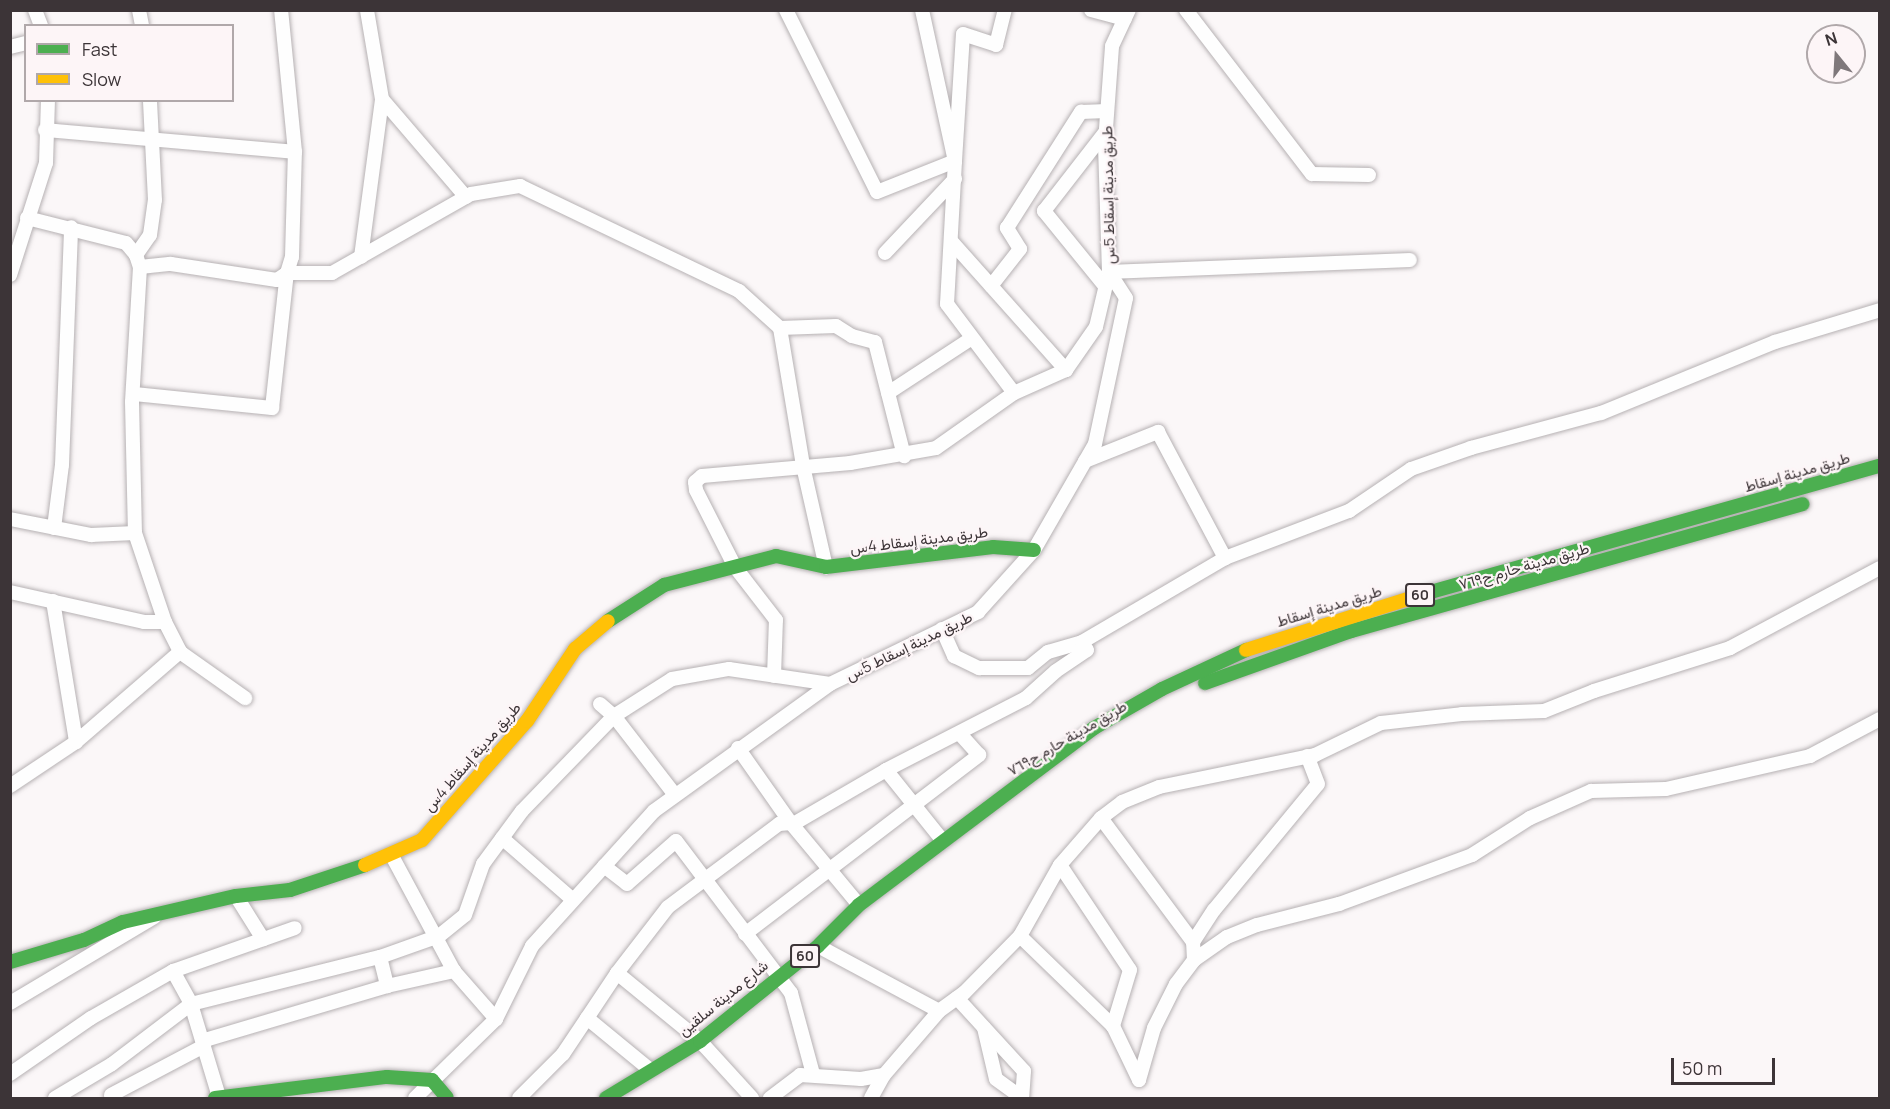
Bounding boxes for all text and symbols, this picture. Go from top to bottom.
legend [24,24,234,102]
north arrow [1806,24,1866,84]
text: N [1822,27,1840,51]
text: Fast [82,37,117,61]
text: Slow [82,67,121,91]
street label: طريق مدينة إسقاط 5س [1098,126,1118,264]
street label: طريق مدينة إسقاط [1742,448,1852,496]
street label: طريق مدينة إسقاط 4س [849,523,989,557]
street label: طريق مدينة حارم ح٧٦٩ [1457,539,1591,593]
street label: طريق مدينة إسقاط [1274,581,1384,631]
road number: 60 [1405,584,1435,606]
street label: طريق مدينة إسقاط 5س [843,608,975,684]
street label: طريق مدينة حارم ح٧٦٩ [1004,697,1130,779]
street label: طريق مدينة إسقاط 4س [420,699,524,815]
road number: 60 [790,945,820,967]
street label: شارع مدينة سلقين [674,956,772,1040]
scale bar [1674,1046,1778,1084]
text: 50 m [1682,1056,1722,1080]

